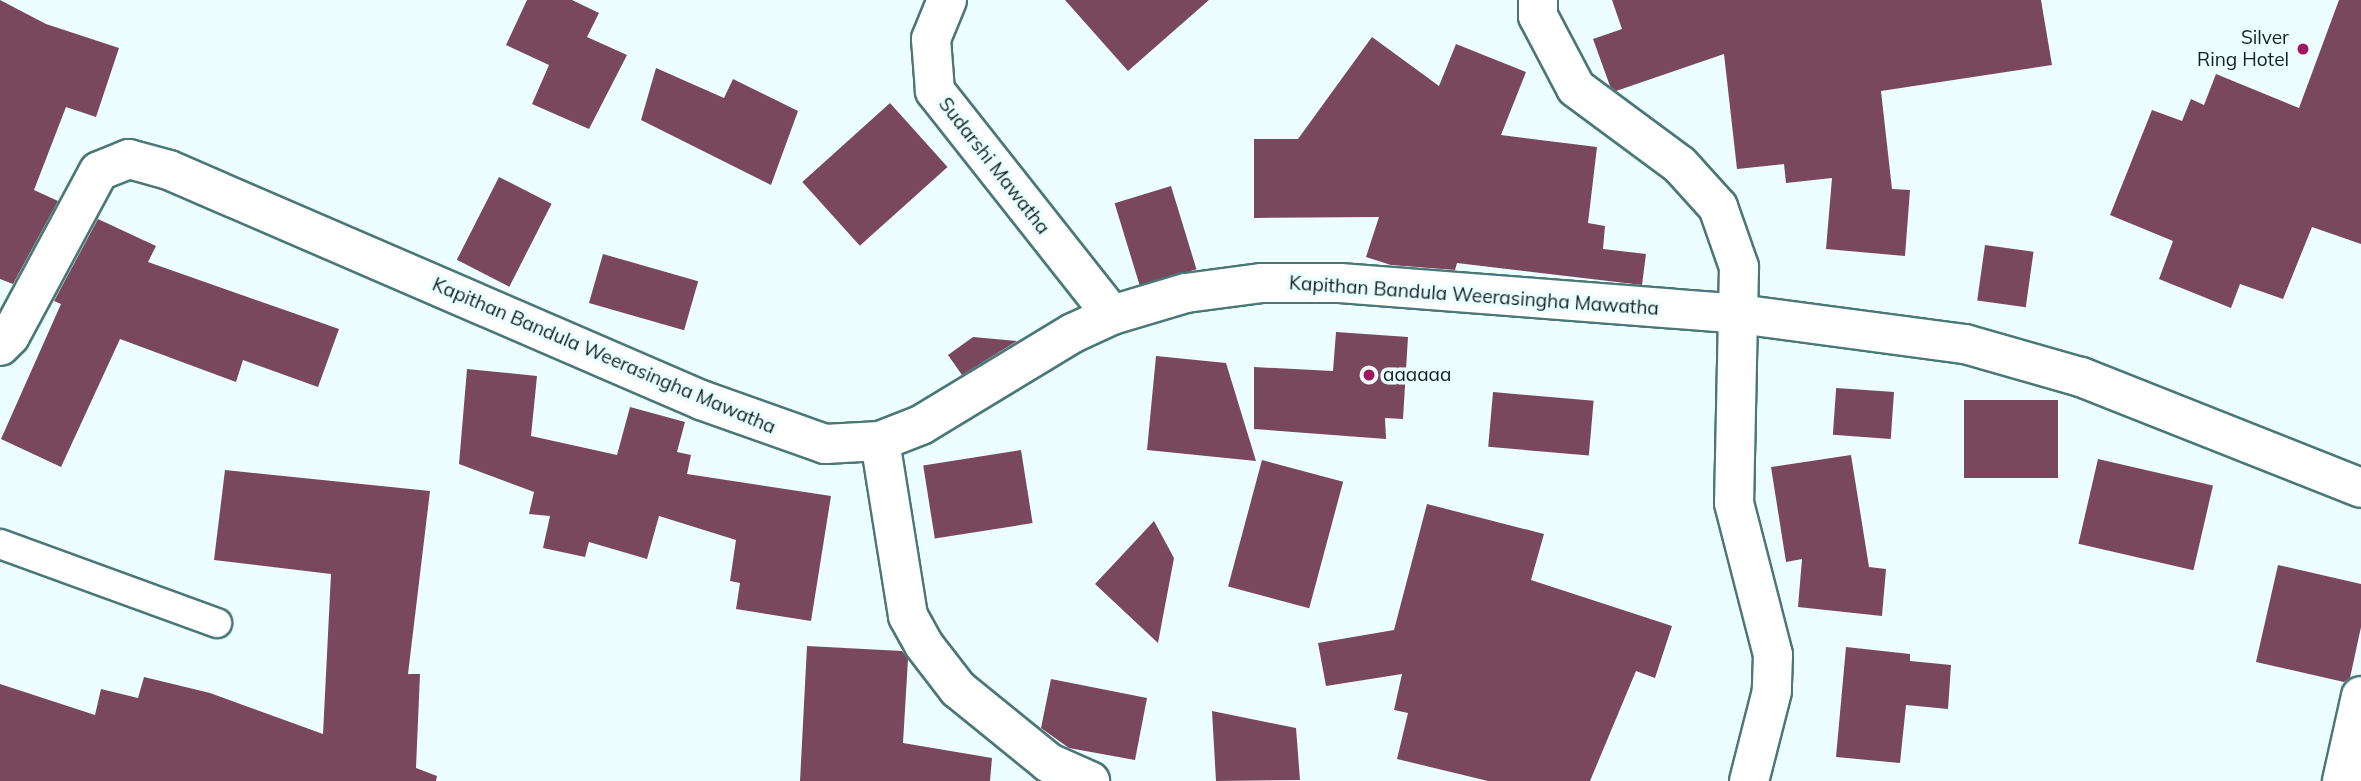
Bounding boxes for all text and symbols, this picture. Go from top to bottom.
place label: Silver Ring Hotel [2197,27,2289,71]
marker: Silver Ring Hotel [2295,41,2311,57]
street label: Sudarshi Mawatha [934,93,1054,239]
street label: Kapithan Bandula Weerasingha Mawatha [1288,272,1660,320]
street label: Kapithan Bandula Weerasingha Mawatha [429,273,779,439]
place label: aaaaaa [1383,364,1451,386]
marker: aaaaaa [1361,367,1377,383]

